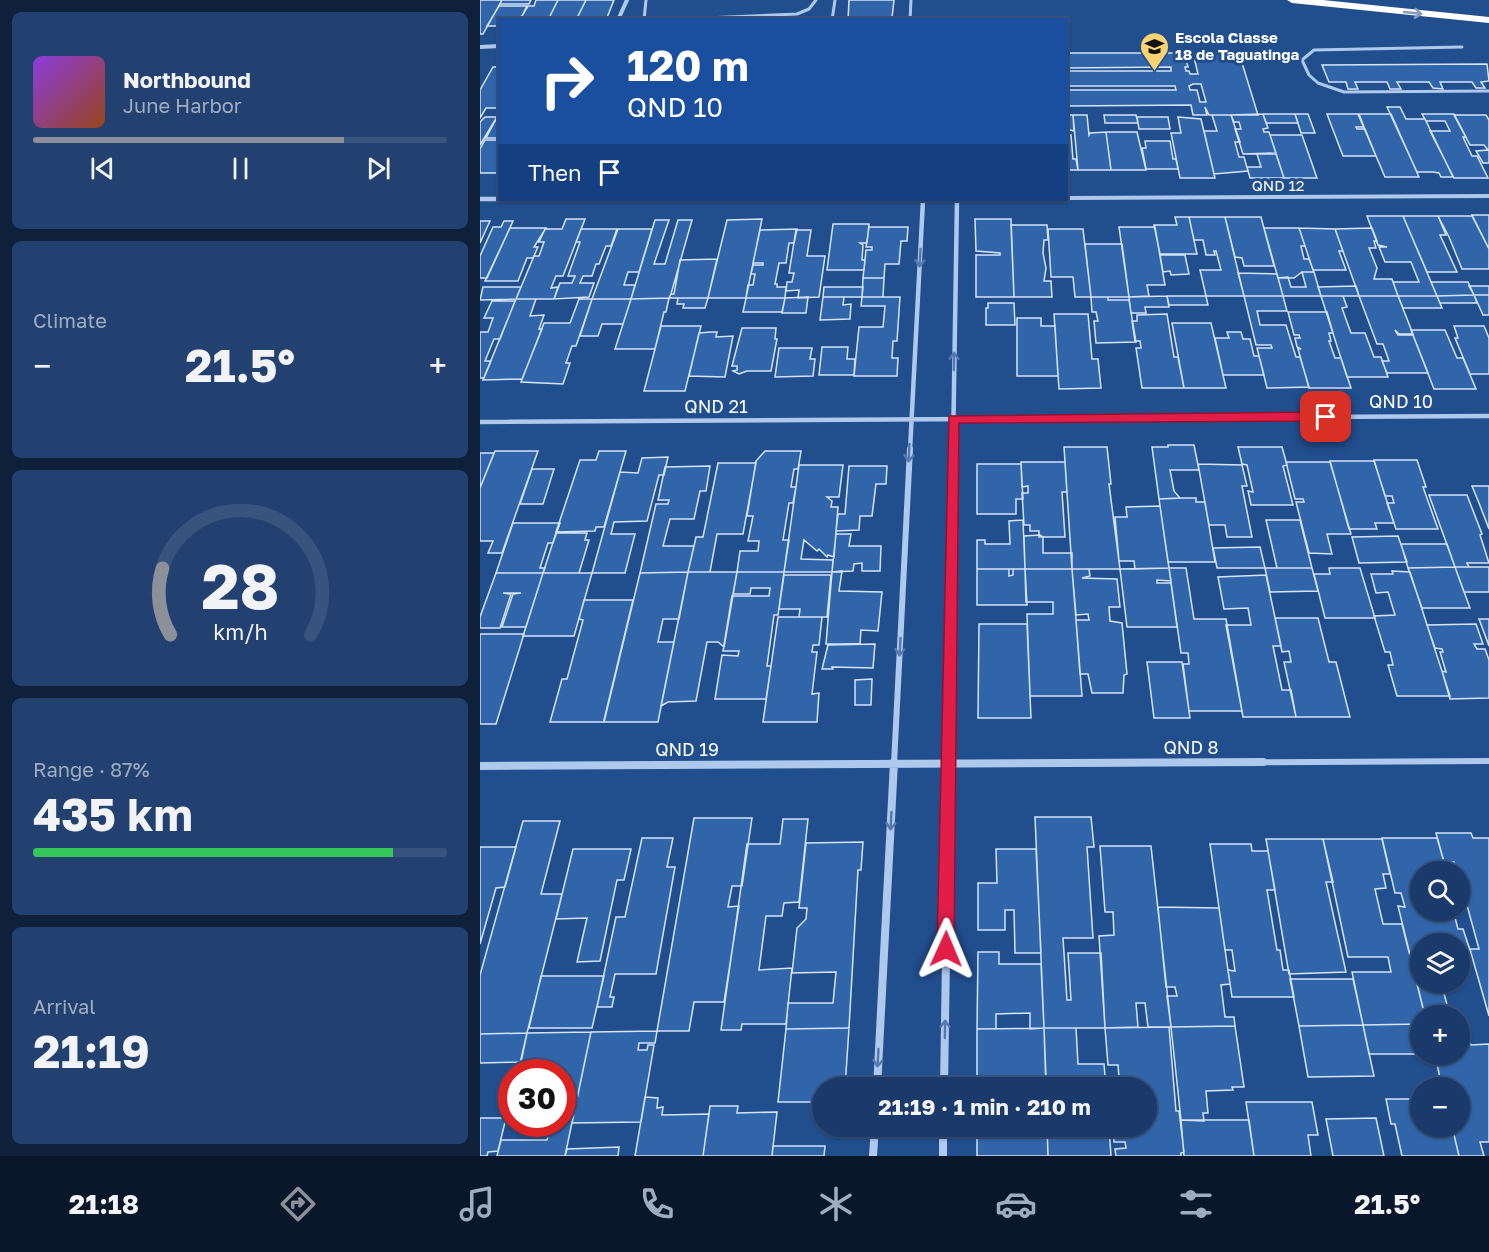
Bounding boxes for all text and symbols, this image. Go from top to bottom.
one-way arrow [1402,7,1422,18]
place label: Escola Classe 18 de Taguatinga [1175,28,1299,63]
school or university icon: Escola Classe 18 de Taguatinga [1138,30,1170,72]
text: 120 m [627,40,749,90]
icon: right [528,42,606,120]
text: Northbound [123,66,251,93]
text: QND 10 [627,91,723,123]
text: June Harbor [123,93,242,117]
icon: previous [86,152,119,185]
icon: pause [224,152,257,185]
icon: next [362,152,395,185]
icon: arrive [593,156,626,189]
text: Then [528,159,581,186]
street label: QND 12 [1252,176,1304,194]
one-way arrow [914,247,925,267]
text: Climate [33,308,107,332]
text: 21.5° [185,338,295,392]
text: − [33,346,51,385]
text: + [429,346,447,385]
one-way arrow [948,351,960,371]
street label: QND 10 [1369,390,1433,412]
pin [1300,391,1351,442]
street label: QND 21 [684,395,748,417]
icon: arrive [1309,400,1342,433]
one-way arrow [904,442,915,462]
text: 28 [201,548,279,623]
text: km/h [213,619,267,645]
one-way arrow [894,637,905,657]
street label: QND 8 [1163,736,1219,758]
street label: QND 19 [655,738,719,760]
text: Range · 87% [33,757,150,781]
text: 435 km [33,787,193,841]
one-way arrow [885,811,896,831]
map controls [1410,861,1470,1137]
button: search [1410,861,1470,921]
position arrow [914,917,978,981]
button: layers [1410,933,1470,993]
text: Arrival [33,994,96,1018]
button: + [1410,1005,1470,1065]
one-way arrow [939,1020,950,1040]
text: 21:19 [33,1024,150,1078]
one-way arrow [873,1047,884,1067]
speed limit sign: 30 [498,1059,576,1137]
button: − [1410,1077,1470,1137]
text: 21:19 · 1 min · 210 m [878,1093,1091,1120]
icon: directions [277,1183,319,1225]
icon: music [456,1183,498,1225]
icon: phone [636,1183,678,1225]
icon: climate [815,1183,857,1225]
icon: car [995,1183,1037,1225]
icon: filters [1175,1183,1217,1225]
text: 21:18 [69,1188,139,1220]
text: 21.5° [1354,1188,1420,1220]

